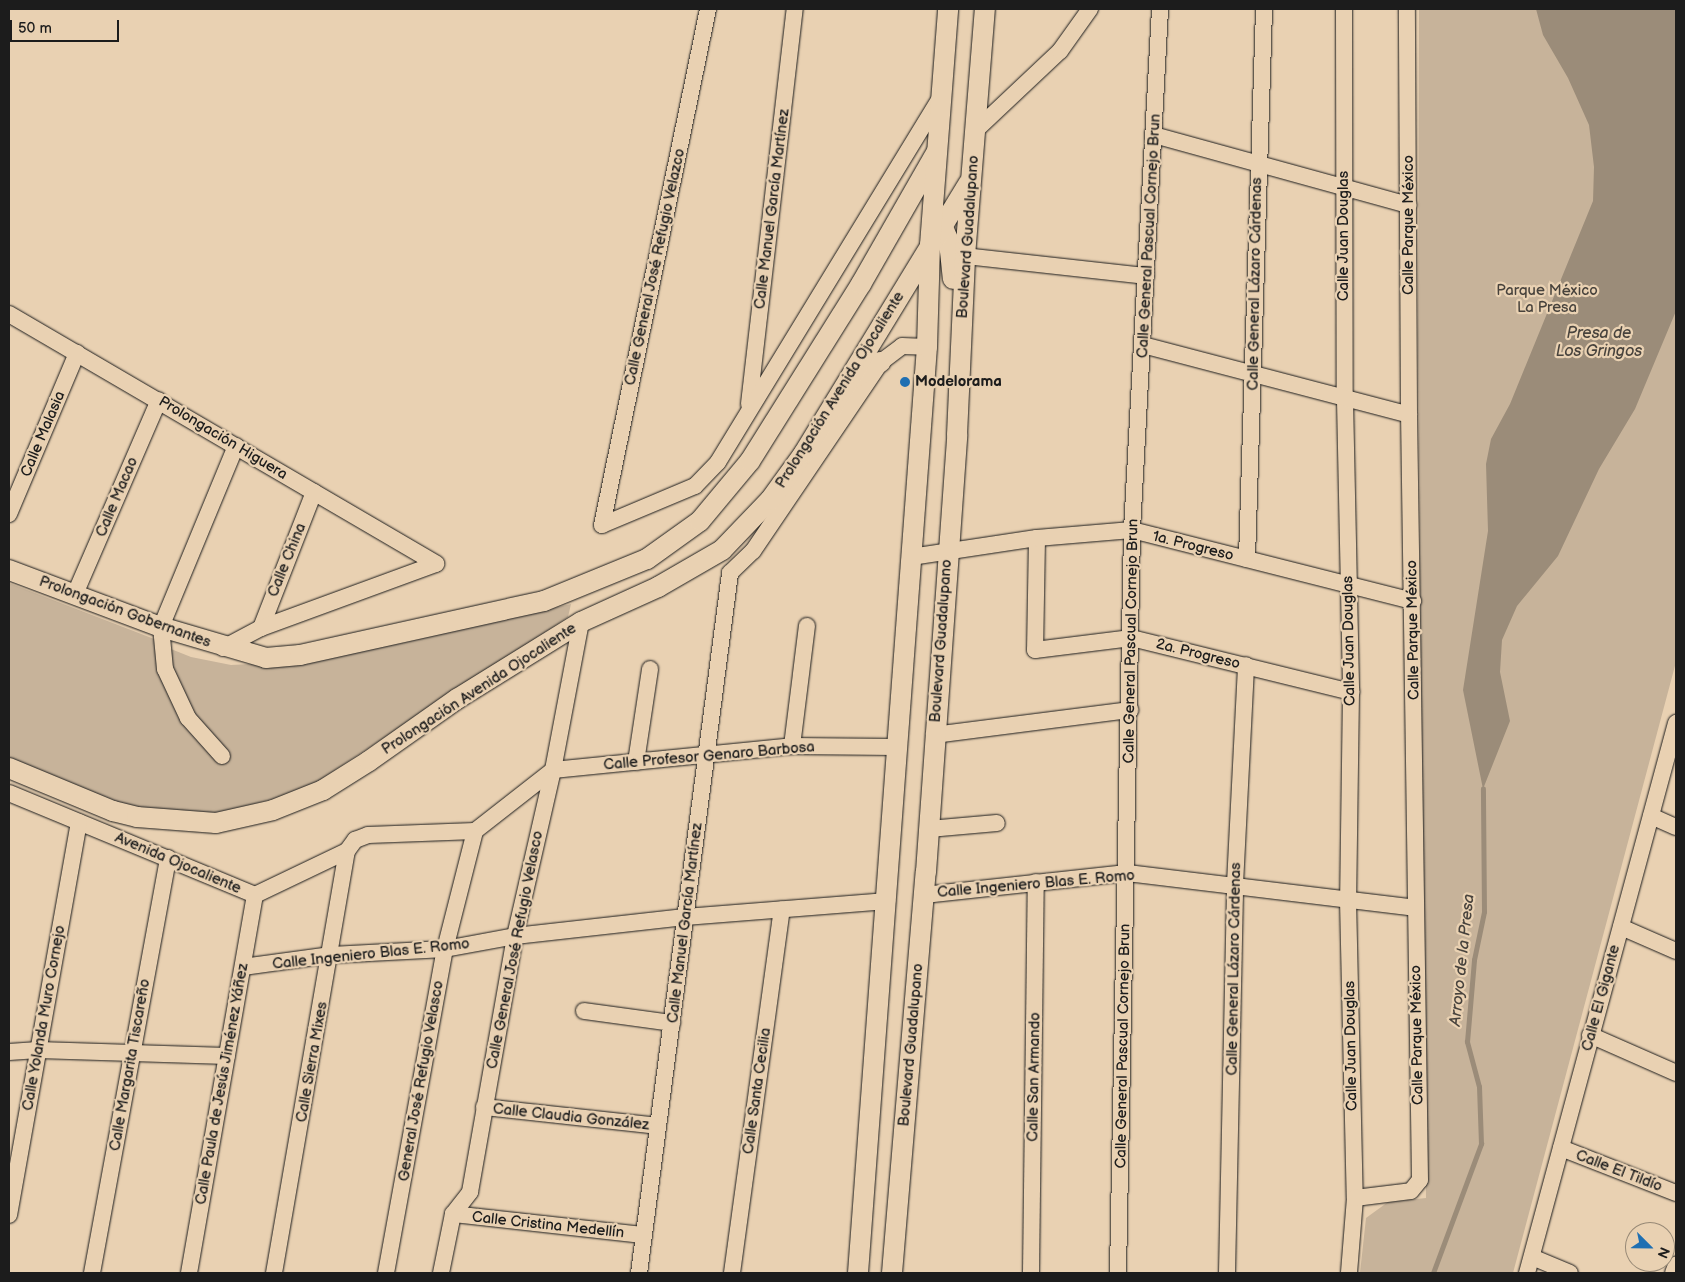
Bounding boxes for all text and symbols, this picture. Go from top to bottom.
scale bar [12,10,121,42]
text: 50 m [18,19,52,38]
street label: Calle Manuel García Martínez [751,108,793,310]
street label: Calle General Pascual Cornejo Brun [1134,113,1164,359]
street label: Calle General José Refugio Velazco [621,146,689,388]
street label: Boulevard Guadalupano [953,155,983,319]
street label: Calle Parque México [1400,155,1418,295]
street label: Calle Juan Douglas [1335,170,1353,302]
street label: Calle General Lázaro Cárdenas [1244,177,1266,391]
park label: Parque México La Presa [1496,281,1598,316]
street label: Prolongación Avenida Ojocaliente [772,289,908,491]
water label: Presa de Los Gringos [1556,324,1642,362]
place label: Modelorama [915,373,1002,391]
marker: Modelorama [899,376,911,388]
street label: Calle Malasia [17,388,69,480]
street label: Prolongación Higuera [155,392,291,484]
street label: Calle Macao [92,454,142,540]
street label: Calle General Pascual Cornejo Brun [1120,518,1142,764]
street label: Calle China [264,520,310,600]
street label: 1a. Progreso [1151,527,1235,565]
street label: Boulevard Guadalupano [926,559,956,723]
street label: Calle Parque México [1403,560,1423,700]
street label: Prolongación Gobernantes [37,573,213,651]
street label: Calle Juan Douglas [1339,575,1359,707]
street label: Prolongación Avenida Ojocaliente [378,619,580,759]
street label: 2a. Progreso [1154,635,1242,673]
street label: Calle Profesor Genaro Barbosa [603,738,815,774]
street label: Calle Manuel García Martínez [664,822,706,1024]
street label: Avenida Ojocaliente [112,828,244,898]
street label: Calle General José Refugio Velasco [483,829,547,1071]
street label: Calle General Lázaro Cárdenas [1223,862,1245,1076]
street label: Calle Ingeniero Blas E. Romo [936,866,1136,902]
water label: Arroyo de la Presa [1447,893,1479,1027]
street label: Calle Yolanda Muro Cornejo [19,923,69,1113]
street label: Calle General Pascual Cornejo Brun [1112,923,1134,1169]
street label: Calle Ingeniero Blas E. Romo [271,935,471,973]
street label: Calle El Gigante [1578,943,1624,1053]
street label: Calle Paula de Jesús Jiménez Yáñez [192,961,252,1207]
street label: Boulevard Guadalupano [895,963,927,1127]
street label: Calle Parque México [1407,965,1427,1105]
street label: Calle Margarita Tiscareño [106,977,154,1153]
street label: General José Refugio Velasco [394,979,448,1183]
street label: Calle Juan Douglas [1341,980,1361,1112]
street label: Calle Sierra Mixes [292,1000,332,1124]
street label: Calle San Armando [1024,1012,1044,1142]
street label: Calle Santa Cecilia [739,1026,775,1156]
street label: Calle Claudia González [492,1100,650,1134]
street label: Calle El Tildío [1573,1146,1665,1196]
street label: Calle Cristina Medellín [471,1208,625,1242]
north arrow [1625,1222,1675,1272]
text: N [1653,1244,1673,1261]

